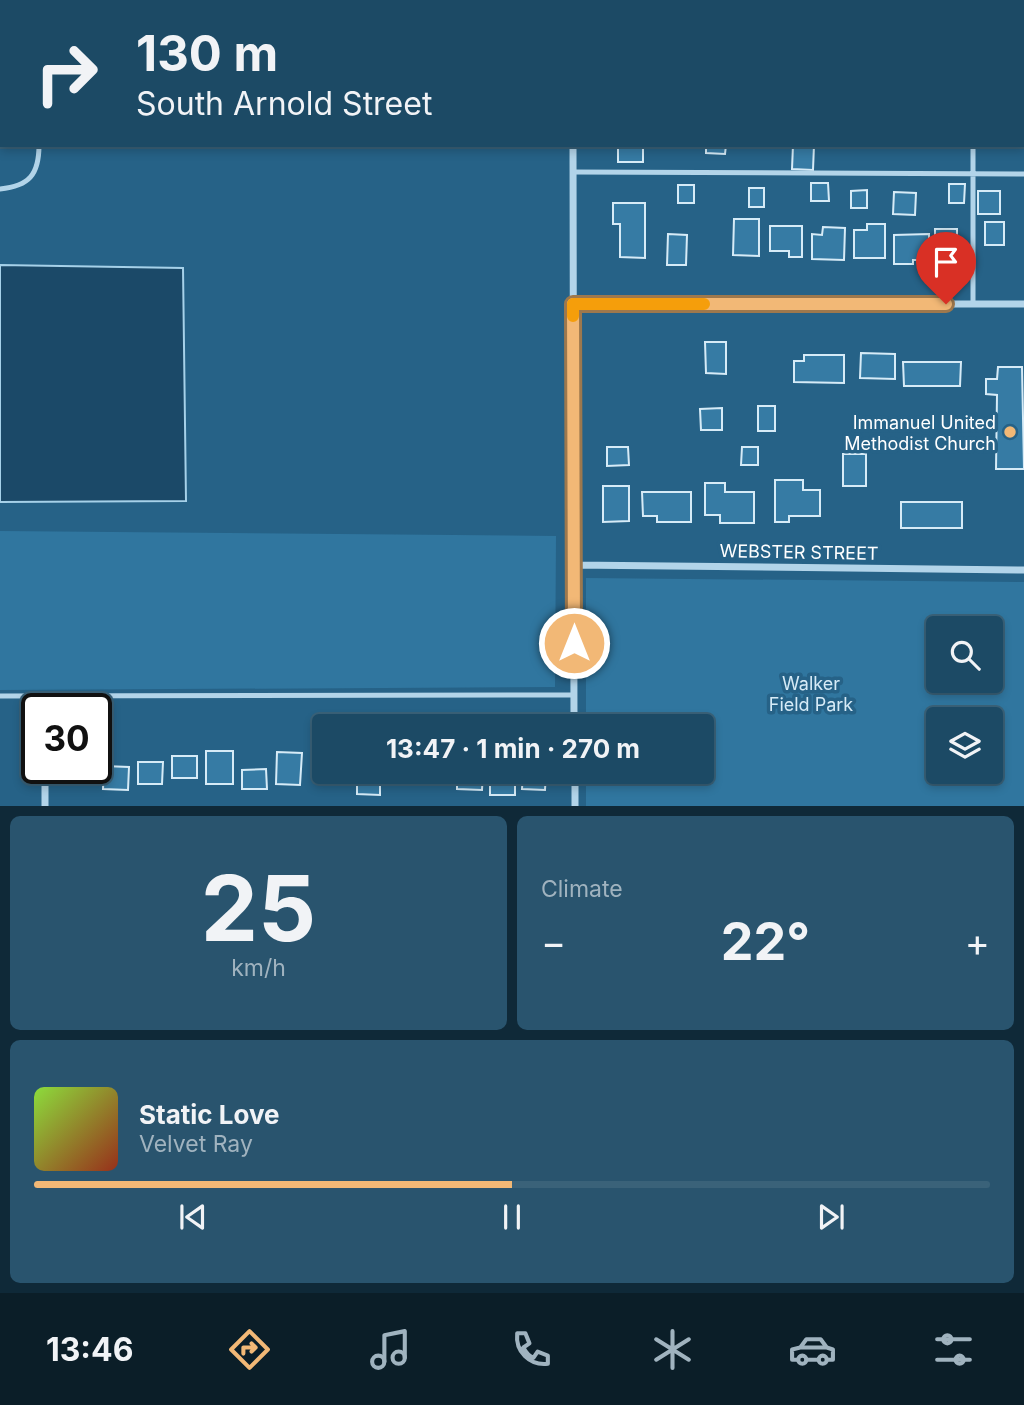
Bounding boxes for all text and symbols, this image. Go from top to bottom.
text: 130 m [136,24,278,83]
icon: right [21,28,112,119]
text: South Arnold Street [136,84,432,123]
pin [916,232,976,304]
icon: arrive [927,243,965,281]
place label: Immanuel United Methodist Church [844,412,996,454]
marker: Immanuel United Methodist Church [1002,424,1018,440]
street label: WEBSTER STREET [719,540,879,564]
position arrow [537,606,611,680]
map controls [926,616,1003,784]
button: search [926,616,1003,693]
park label: Walker Field Park [769,673,853,715]
speed limit sign: 30 [21,693,112,784]
button: layers [926,707,1003,784]
text: 13:47 · 1 min · 270 m [386,733,640,764]
text: 25 [201,853,316,963]
text: Climate [541,875,623,903]
text: 22° [721,910,810,973]
text: − [541,919,566,965]
text: + [965,919,990,965]
text: km/h [231,954,286,982]
text: Static Love [139,1099,280,1130]
text: Velvet Ray [139,1130,253,1158]
icon: previous [174,1198,212,1236]
icon: pause [493,1198,531,1236]
icon: next [812,1198,850,1236]
icon: directions [225,1325,274,1374]
icon: music [366,1325,415,1374]
icon: phone [507,1325,556,1374]
icon: climate [648,1325,697,1374]
icon: car [788,1325,837,1374]
icon: filters [929,1325,978,1374]
text: 13:46 [46,1330,133,1369]

